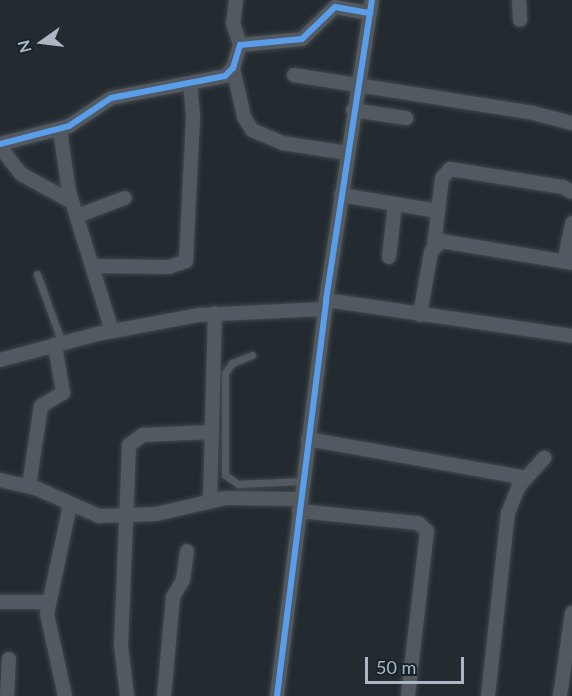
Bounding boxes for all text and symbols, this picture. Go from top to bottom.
north arrow [12,12,72,72]
text: N [13,38,35,55]
scale bar [368,645,467,683]
text: 50 m [376,656,416,678]

